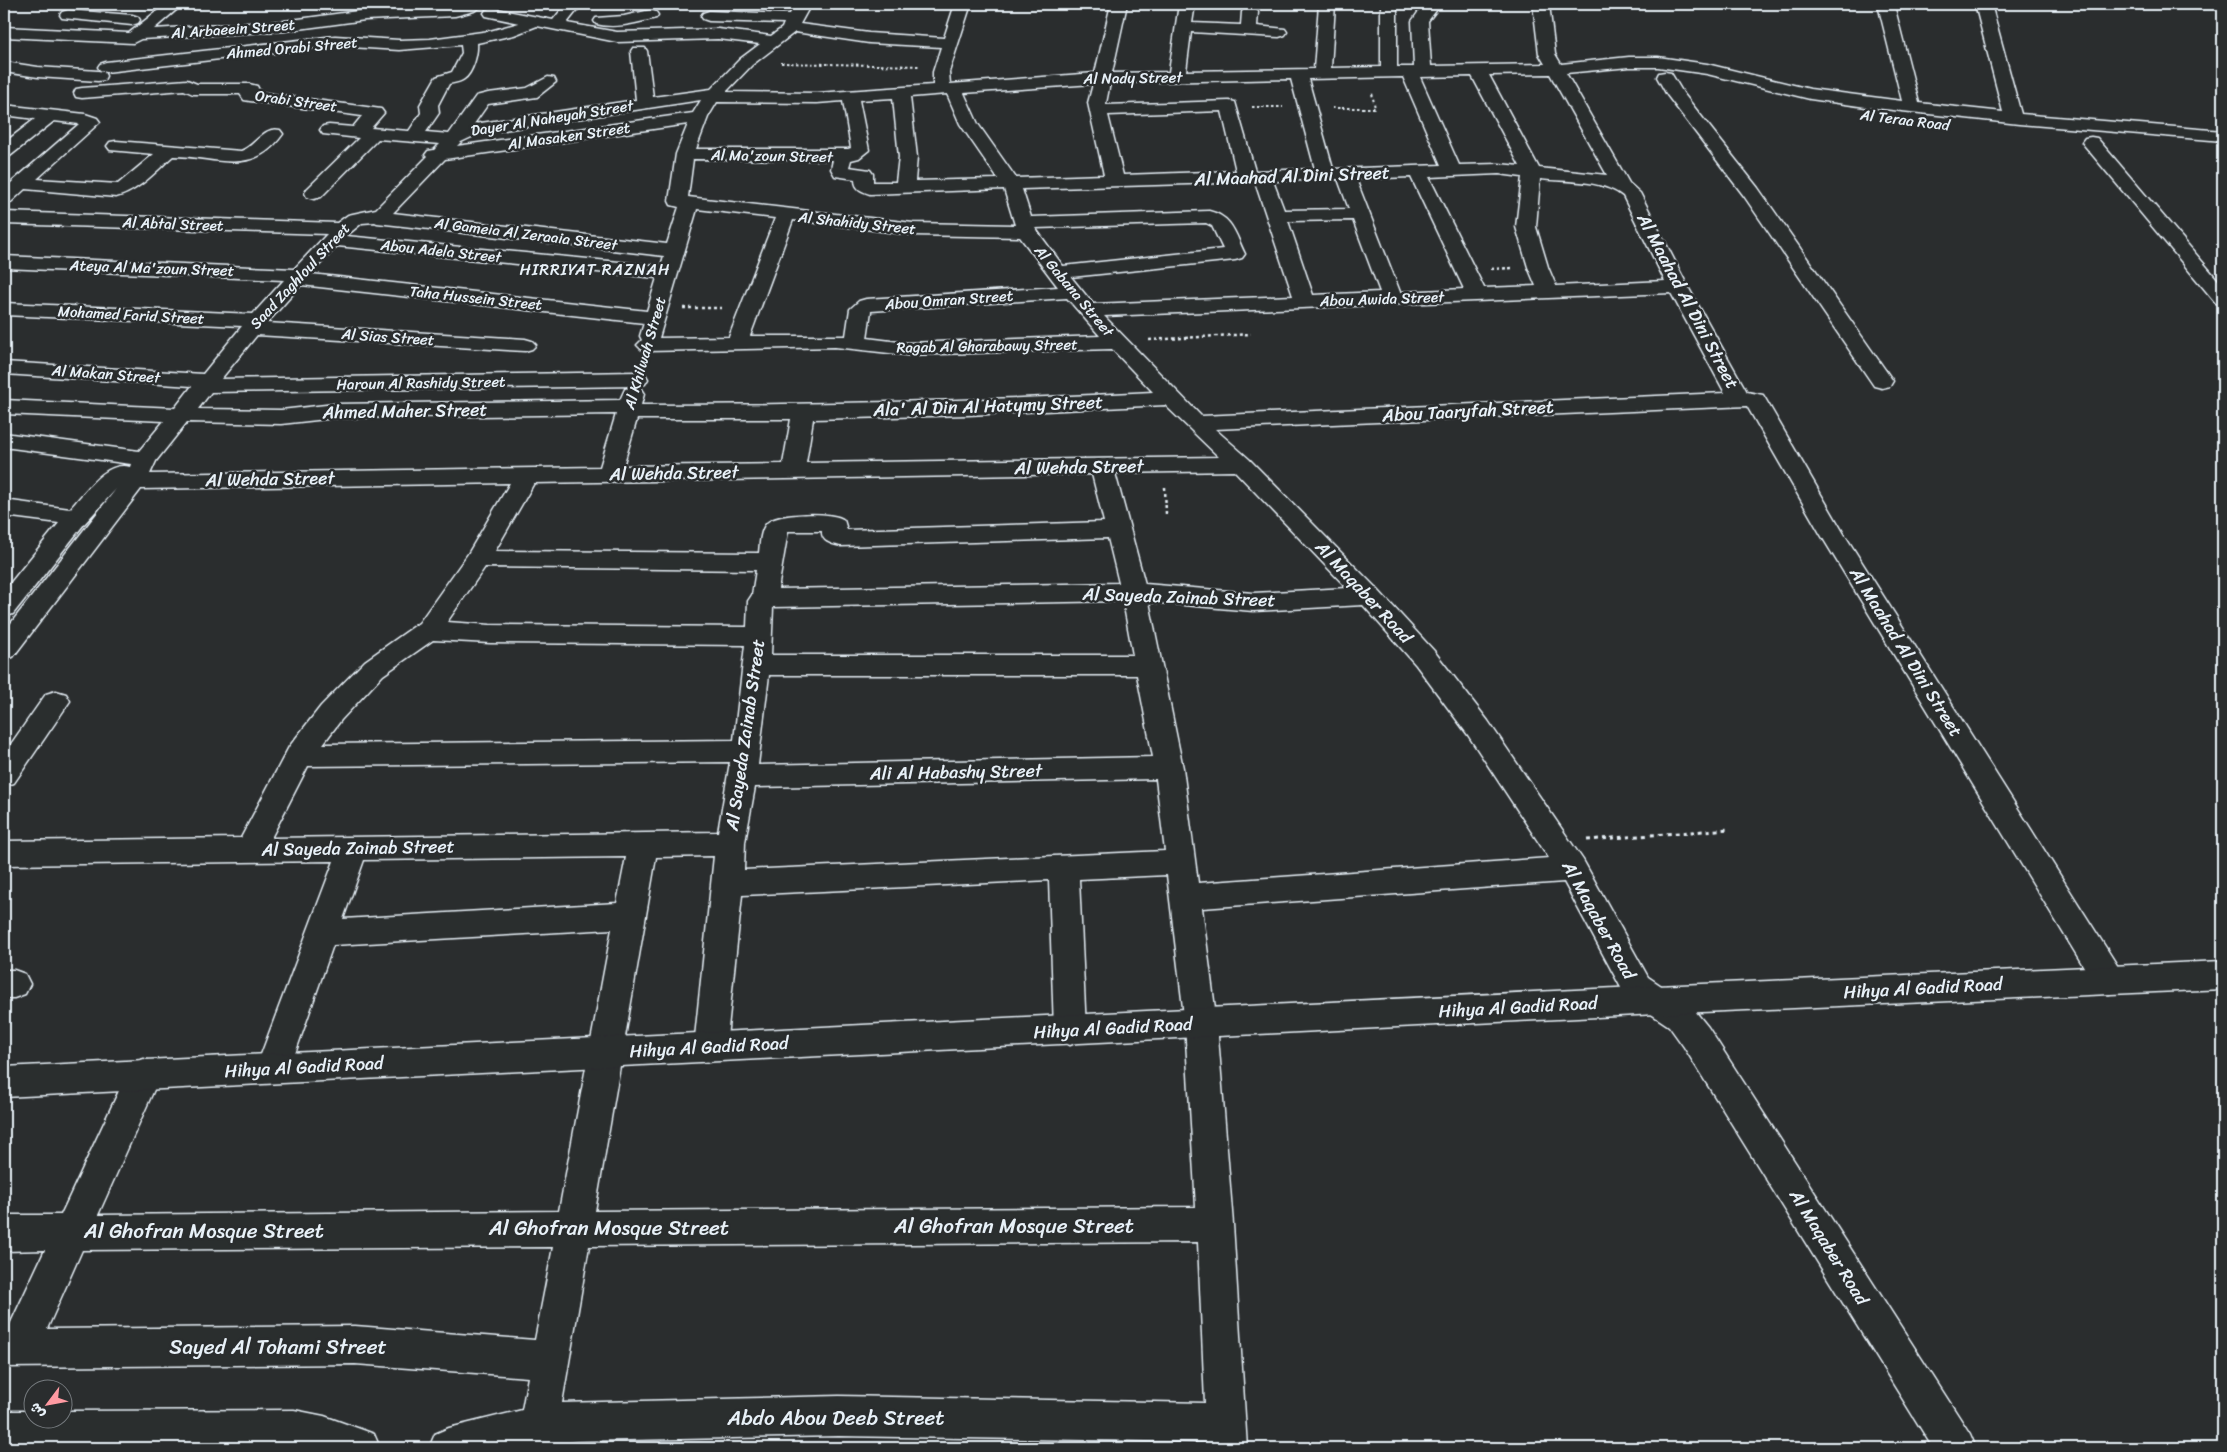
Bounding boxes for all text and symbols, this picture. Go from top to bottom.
street label: Al Arbaeein Street [169,12,296,46]
street label: Ahmed Orabi Street [224,29,359,67]
street label: Al Nady Street [1082,64,1184,92]
street label: Orabi Street [253,82,339,120]
street label: Dayer Al Naheyah Street [469,92,636,144]
street label: Al Teraa Road [1858,101,1952,139]
street label: Al Masaken Street [505,114,632,158]
street label: Al Ma'zoun Street [710,142,834,170]
street label: Al Maahad Al Dini Street [1193,157,1390,195]
street label: Al Shahidy Street [796,204,917,242]
street label: Al Maahad Al Dini Street [1628,206,1748,395]
street label: Al Abtal Street [121,209,224,239]
street label: Al Gameia Al Zeraaia Street [432,210,620,258]
street label: Saad Zaghloul Street [243,216,357,335]
street label: Abou Adela Street [378,232,504,270]
street label: Al Gabana Street [1027,238,1121,344]
street label: Ateya Al Ma'zoun Street [68,252,235,284]
district label: HIRRIYAT RAZNAH [520,255,670,284]
street label: Taha Hussein Street [409,278,544,318]
street label: Abou Omran Street [883,283,1015,318]
street label: Abou Awida Street [1318,284,1446,314]
street label: Al Khilwah Street [616,293,674,413]
street label: Mohamed Farid Street [57,298,205,332]
street label: Al Sias Street [340,321,436,353]
street label: Ragab Al Gharabawy Street [896,331,1078,361]
street label: Al Makan Street [50,357,162,391]
street label: Haroun Al Rashidy Street [336,369,506,397]
street label: Ala' Al Din Al Hatymy Street [872,386,1103,426]
street label: Abou Taaryfah Street [1380,391,1555,432]
street label: Ahmed Maher Street [321,394,488,428]
street label: Al Wehda Street [1013,450,1145,484]
street label: Al Wehda Street [608,456,740,490]
street label: Al Wehda Street [204,462,336,496]
street label: Al Maqaber Road [1307,532,1422,652]
street label: Al Maahad Al Dini Street [1840,560,1971,743]
street label: Al Sayeda Zainab Street [1081,578,1276,616]
street label: Al Sayeda Zainab Street [716,637,774,834]
street label: Ali Al Habashy Street [869,754,1043,790]
street label: Al Sayeda Zainab Street [260,830,455,866]
street label: Al Maqaber Road [1553,854,1646,987]
street label: Hihya Al Gadid Road [1843,968,2005,1008]
street label: Hihya Al Gadid Road [1438,987,1600,1027]
street label: Hihya Al Gadid Road [1033,1008,1195,1048]
street label: Hihya Al Gadid Road [629,1027,791,1067]
street label: Hihya Al Gadid Road [224,1047,386,1087]
street label: Al Maqaber Road [1780,1182,1878,1313]
street label: Al Ghofran Mosque Street [893,1207,1134,1245]
street label: Al Ghofran Mosque Street [488,1209,729,1247]
street label: Al Ghofran Mosque Street [83,1212,324,1250]
street label: Sayed Al Tohami Street [169,1328,387,1366]
north arrow [22,1380,72,1430]
text: ش [23,1397,52,1424]
street label: Abdo Abou Deeb Street [727,1399,944,1437]

